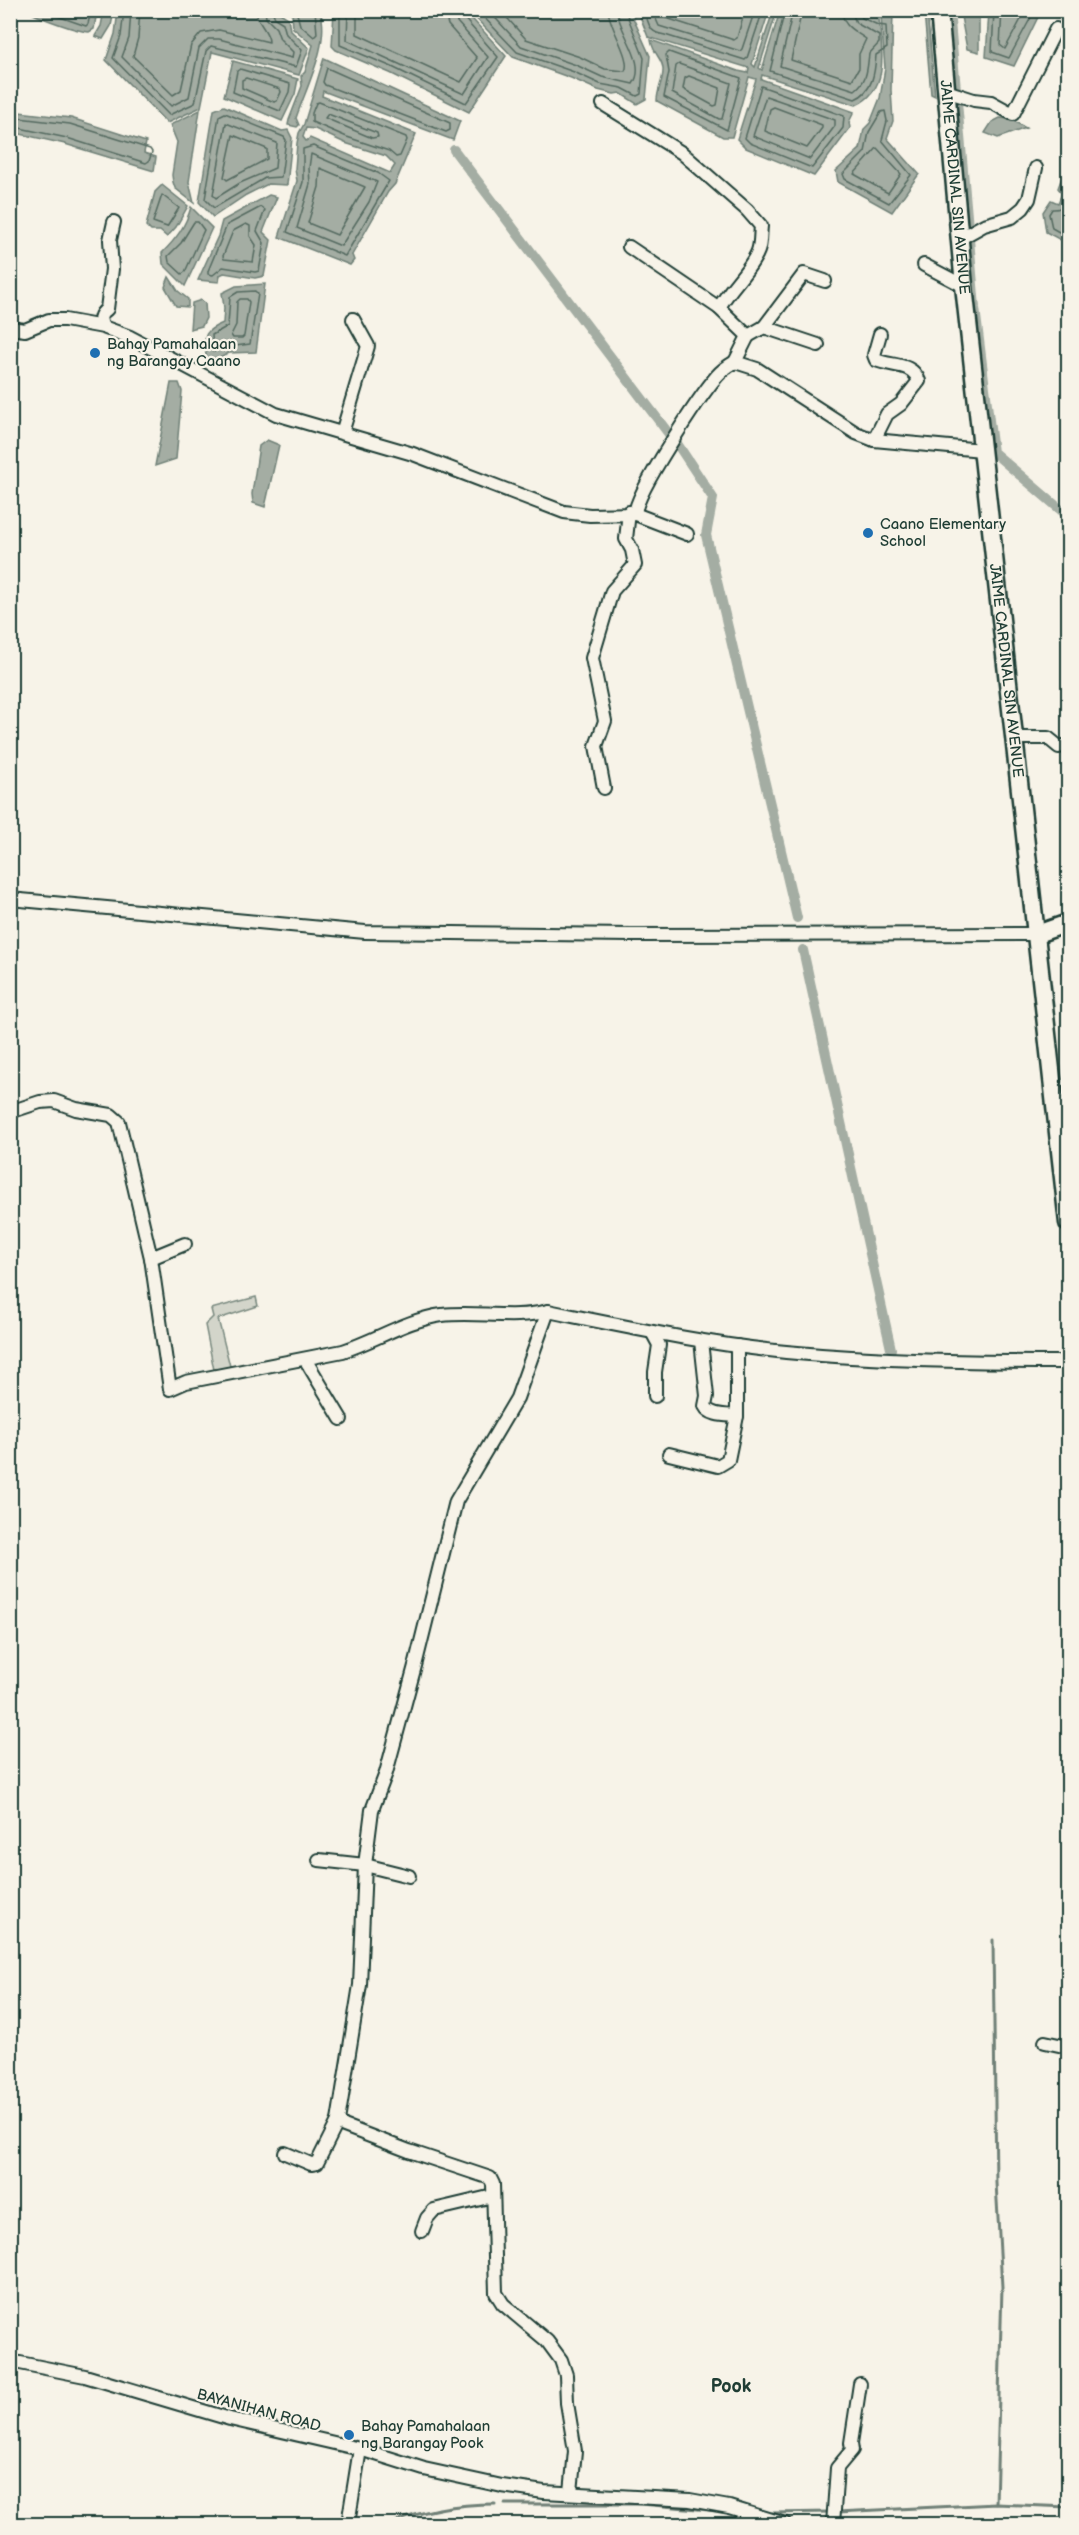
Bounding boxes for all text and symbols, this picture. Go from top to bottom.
street label: JAIME CARDINAL SIN AVENUE [935,79,974,296]
place label: Bahay Pamahalaan ng Barangay Caano [107,335,241,371]
marker: Bahay Pamahalaan ng Barangay Caano [88,346,102,360]
place label: Caano Elementary School [880,515,1006,551]
marker: Caano Elementary School [861,526,875,540]
street label: JAIME CARDINAL SIN AVENUE [985,563,1028,779]
district label: Pook [711,2376,752,2397]
street label: BAYANIHAN ROAD [195,2385,323,2436]
place label: Bahay Pamahalaan ng Barangay Pook [361,2417,490,2453]
marker: Bahay Pamahalaan ng Barangay Pook [342,2428,356,2442]

